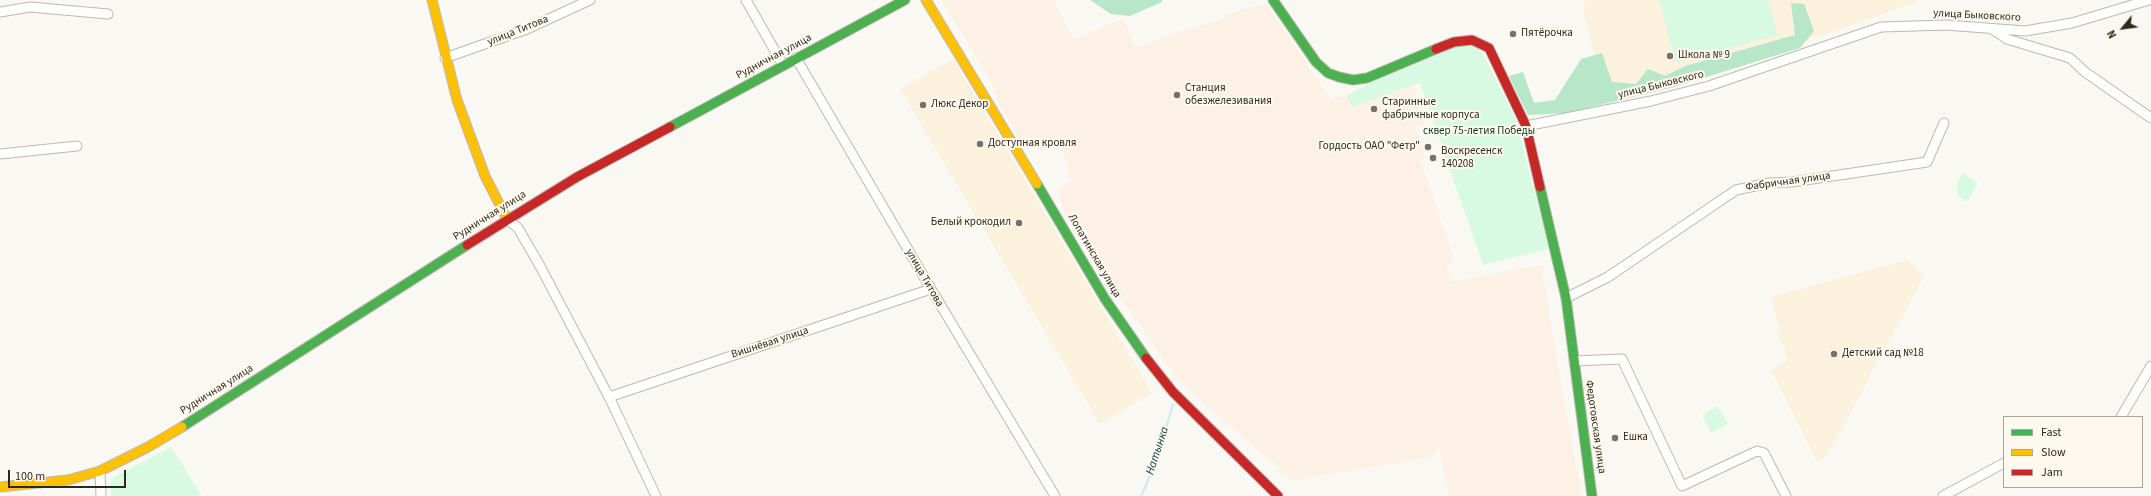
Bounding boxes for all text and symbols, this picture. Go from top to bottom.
street label: улица Быковского [1933,7,2021,25]
north arrow [2103,8,2143,48]
street label: улица Титова [486,13,550,49]
place label: Пятёрочка [1521,27,1573,41]
text: N [2104,27,2120,41]
marker: Пятёрочка [1508,29,1518,39]
street label: Рудничная улица [734,32,814,82]
place label: Школа № 9 [1678,49,1730,63]
marker: Школа № 9 [1665,51,1675,61]
street label: улица Быковского [1617,68,1705,102]
place label: Станция обезжелезивания [1185,82,1272,108]
marker: Станция обезжелезивания [1172,90,1182,100]
place label: Старинные фабричные корпуса [1382,96,1480,122]
place label: Люкс Декор [931,98,988,112]
marker: Люкс Декор [918,100,928,110]
marker: Старинные фабричные корпуса [1369,104,1379,114]
park label: сквер 75-летия Победы [1423,125,1535,139]
place label: Доступная кровля [988,137,1076,151]
marker: Доступная кровля [975,139,985,149]
place label: Гордость ОАО "Фетр" [1318,140,1420,154]
marker: Гордость ОАО "Фетр" [1423,142,1433,152]
place label: Воскресенск 140208 [1441,145,1502,171]
marker: Воскресенск 140208 [1428,153,1438,163]
street label: Фабричная улица [1745,169,1831,195]
street label: Рудничная улица [451,188,529,244]
street label: Лопатинская улица [1065,212,1123,300]
place label: Белый крокодил [931,216,1011,230]
marker: Белый крокодил [1014,218,1024,228]
street label: улица Титова [902,247,946,309]
street label: Вишнёвая улица [730,324,810,362]
place label: Детский сад №18 [1842,347,1924,361]
marker: Детский сад №18 [1829,349,1839,359]
street label: Рудничная улица [178,362,256,418]
street label: Федотовская улица [1582,379,1608,475]
legend [2003,416,2143,488]
text: Fast [2041,424,2061,441]
water label: Натынка [1143,425,1173,477]
place label: Ешка [1623,431,1648,445]
marker: Ешка [1610,433,1620,443]
text: Slow [2041,444,2066,461]
scale bar [10,462,128,488]
text: Jam [2041,464,2063,481]
text: 100 m [15,468,45,485]

